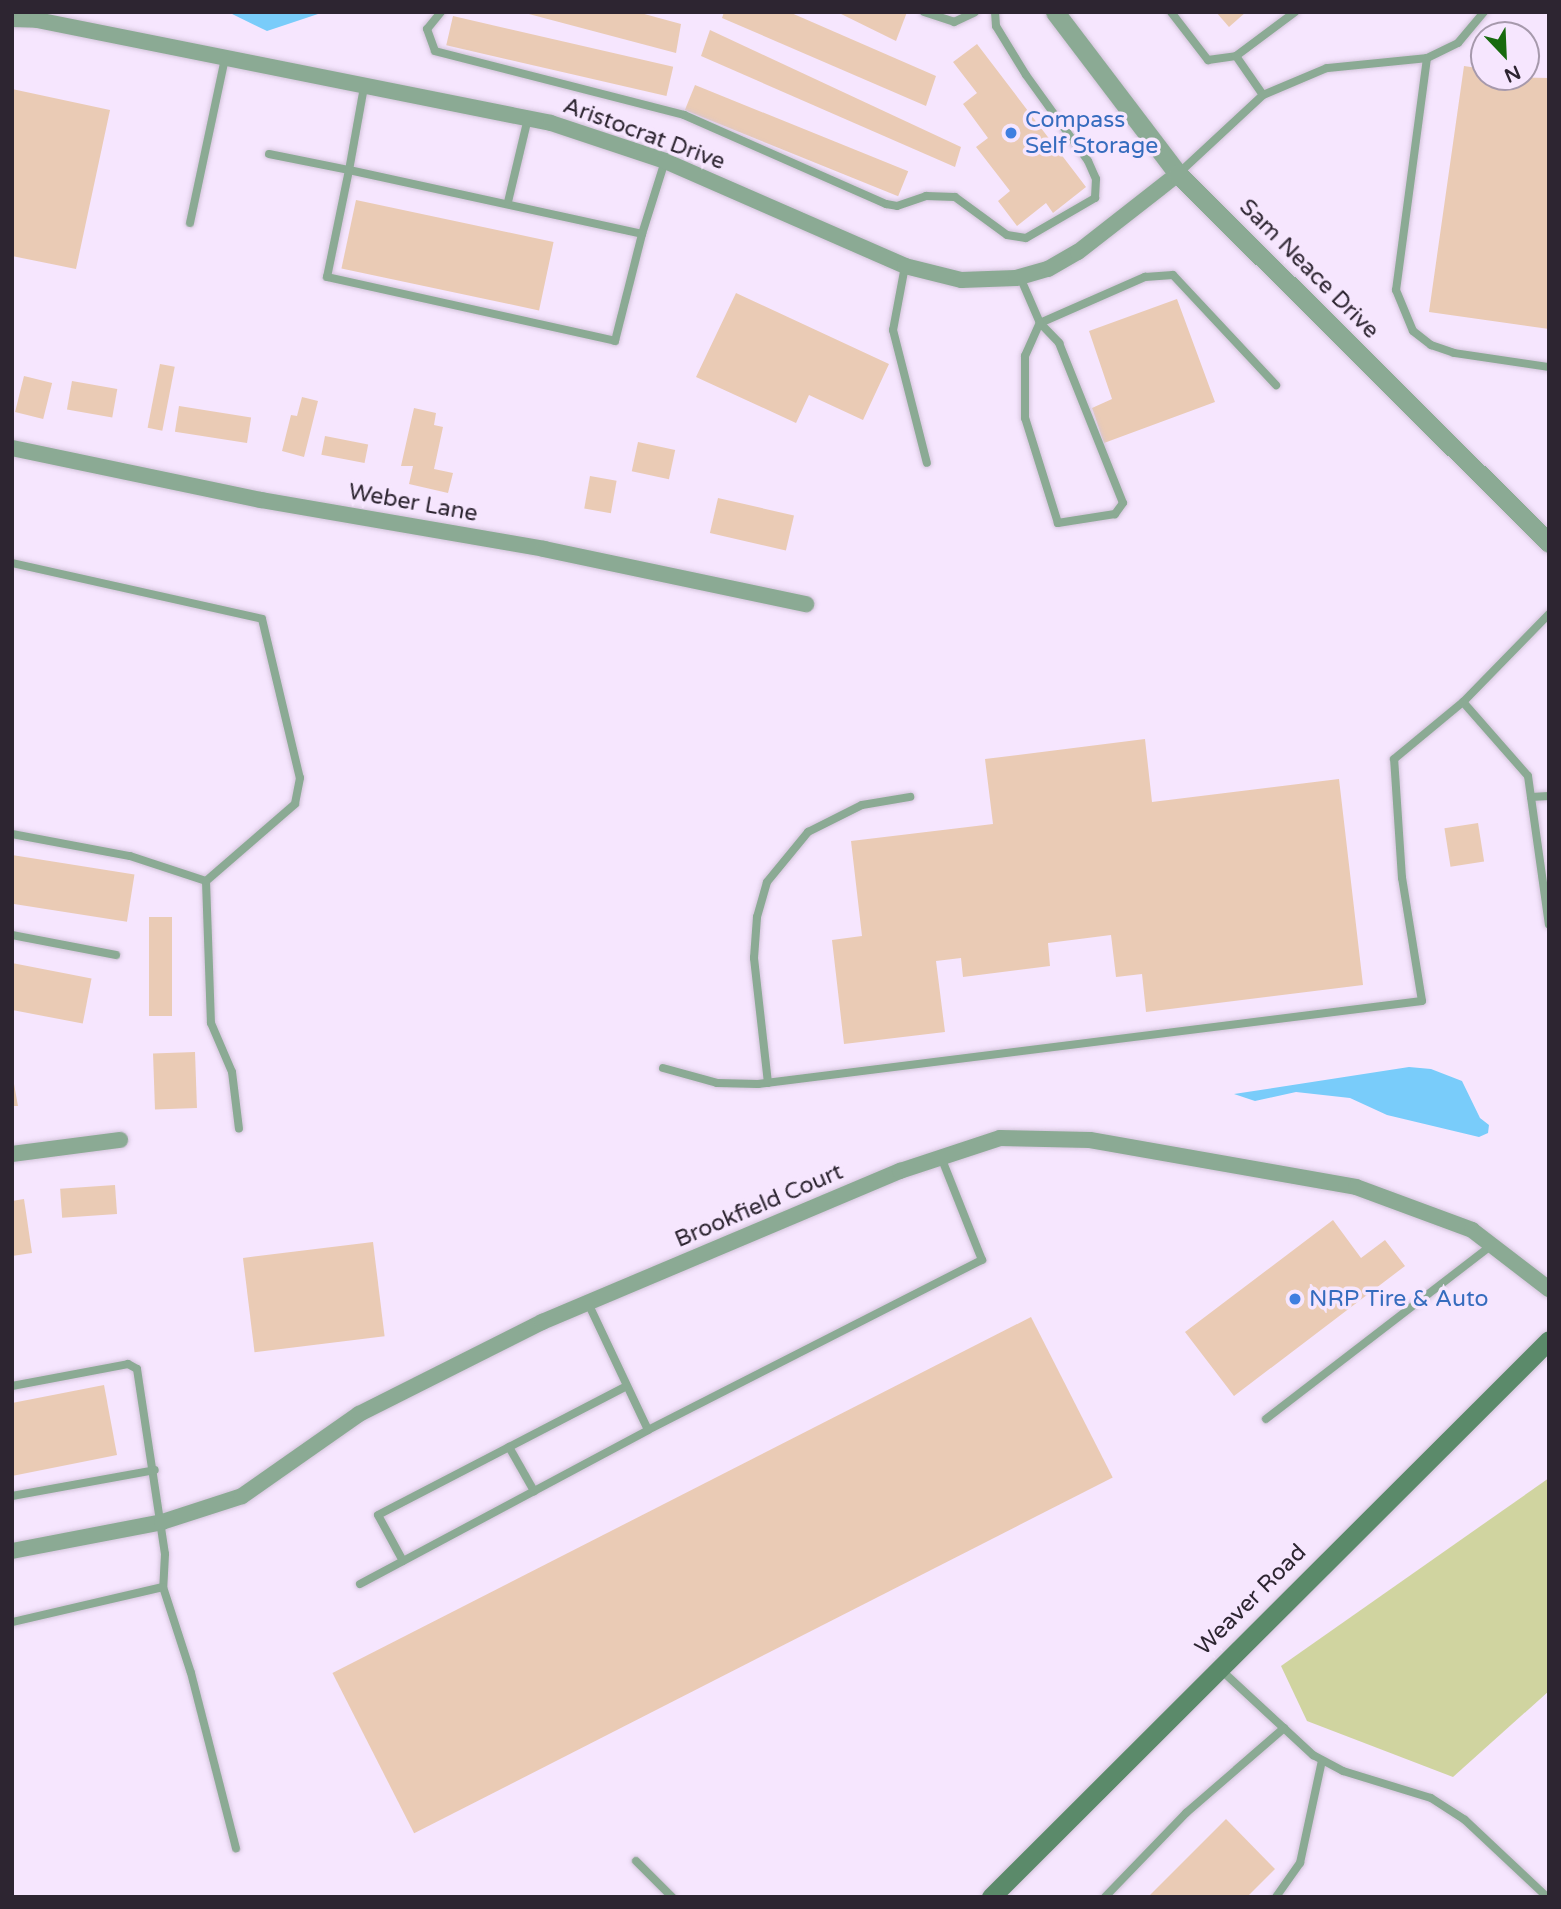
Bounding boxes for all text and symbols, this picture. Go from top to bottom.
north arrow [1470,21,1540,91]
text: N [1501,60,1524,87]
street label: Aristocrat Drive [559,92,729,176]
place label: Compass Self Storage [1025,106,1158,160]
marker: Compass Self Storage [1003,125,1019,141]
street label: Sam Neace Drive [1233,193,1385,345]
street label: Weber Lane [346,478,480,528]
street label: Brookfield Court [671,1158,847,1254]
place label: NRP Tire & Auto [1309,1285,1489,1313]
marker: NRP Tire & Auto [1287,1291,1303,1307]
street label: Weaver Road [1190,1539,1312,1661]

